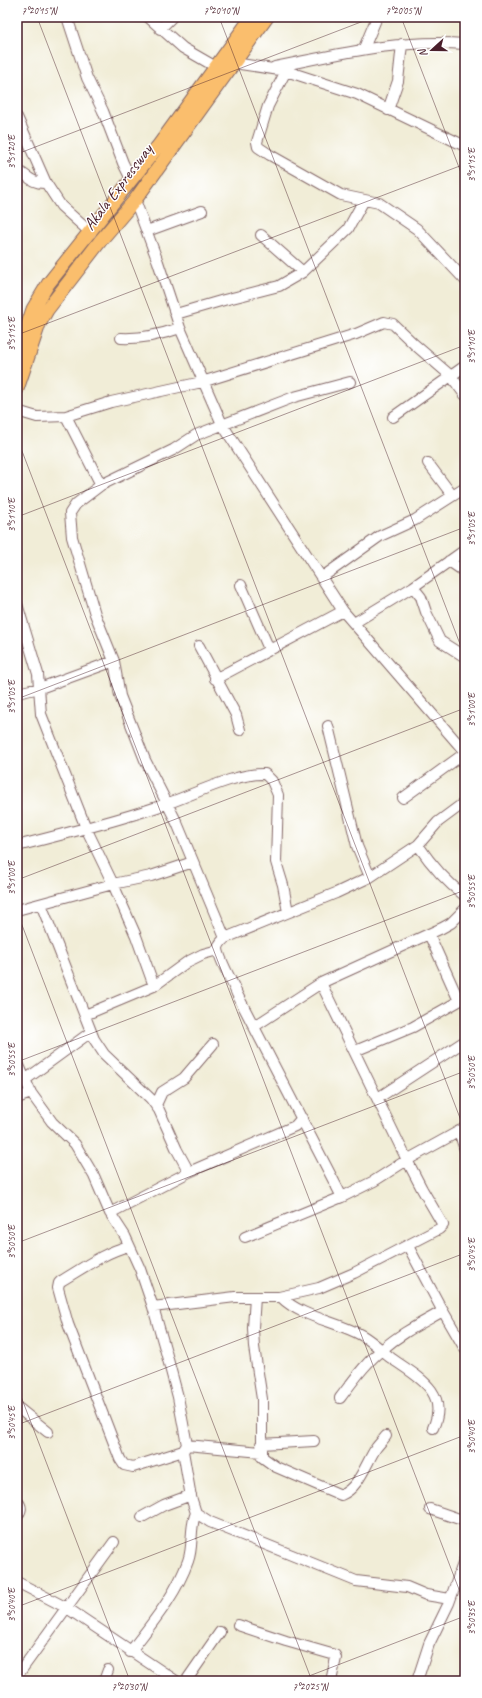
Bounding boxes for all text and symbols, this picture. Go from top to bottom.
text: 7°20'15"N [22,4,58,17]
text: 7°20'10"N [204,4,240,17]
text: 7°20'05"N [386,4,422,17]
north arrow [412,30,452,70]
text: N [414,46,430,59]
text: 3°51'20"E [5,133,18,169]
street label: Akala Expressway [79,139,158,234]
text: 3°51'15"E [465,146,478,182]
text: 3°51'15"E [5,315,18,351]
text: 3°51'10"E [465,328,478,364]
text: 3°51'10"E [5,496,18,532]
text: 3°51'05"E [465,510,478,546]
text: 3°51'05"E [5,678,18,714]
text: 3°51'00"E [465,691,478,727]
text: 3°51'00"E [5,859,18,895]
text: 3°50'55"E [465,873,478,909]
text: 3°50'55"E [5,1041,18,1077]
text: 3°50'50"E [465,1054,478,1090]
text: 3°50'50"E [5,1223,18,1259]
text: 3°50'45"E [465,1236,478,1272]
text: 3°50'45"E [5,1404,18,1440]
text: 3°50'40"E [465,1418,478,1454]
text: 3°50'40"E [5,1586,18,1622]
text: 3°50'35"E [465,1599,478,1635]
text: 7°20'30"N [112,1680,148,1693]
text: 7°20'25"N [293,1680,329,1693]

